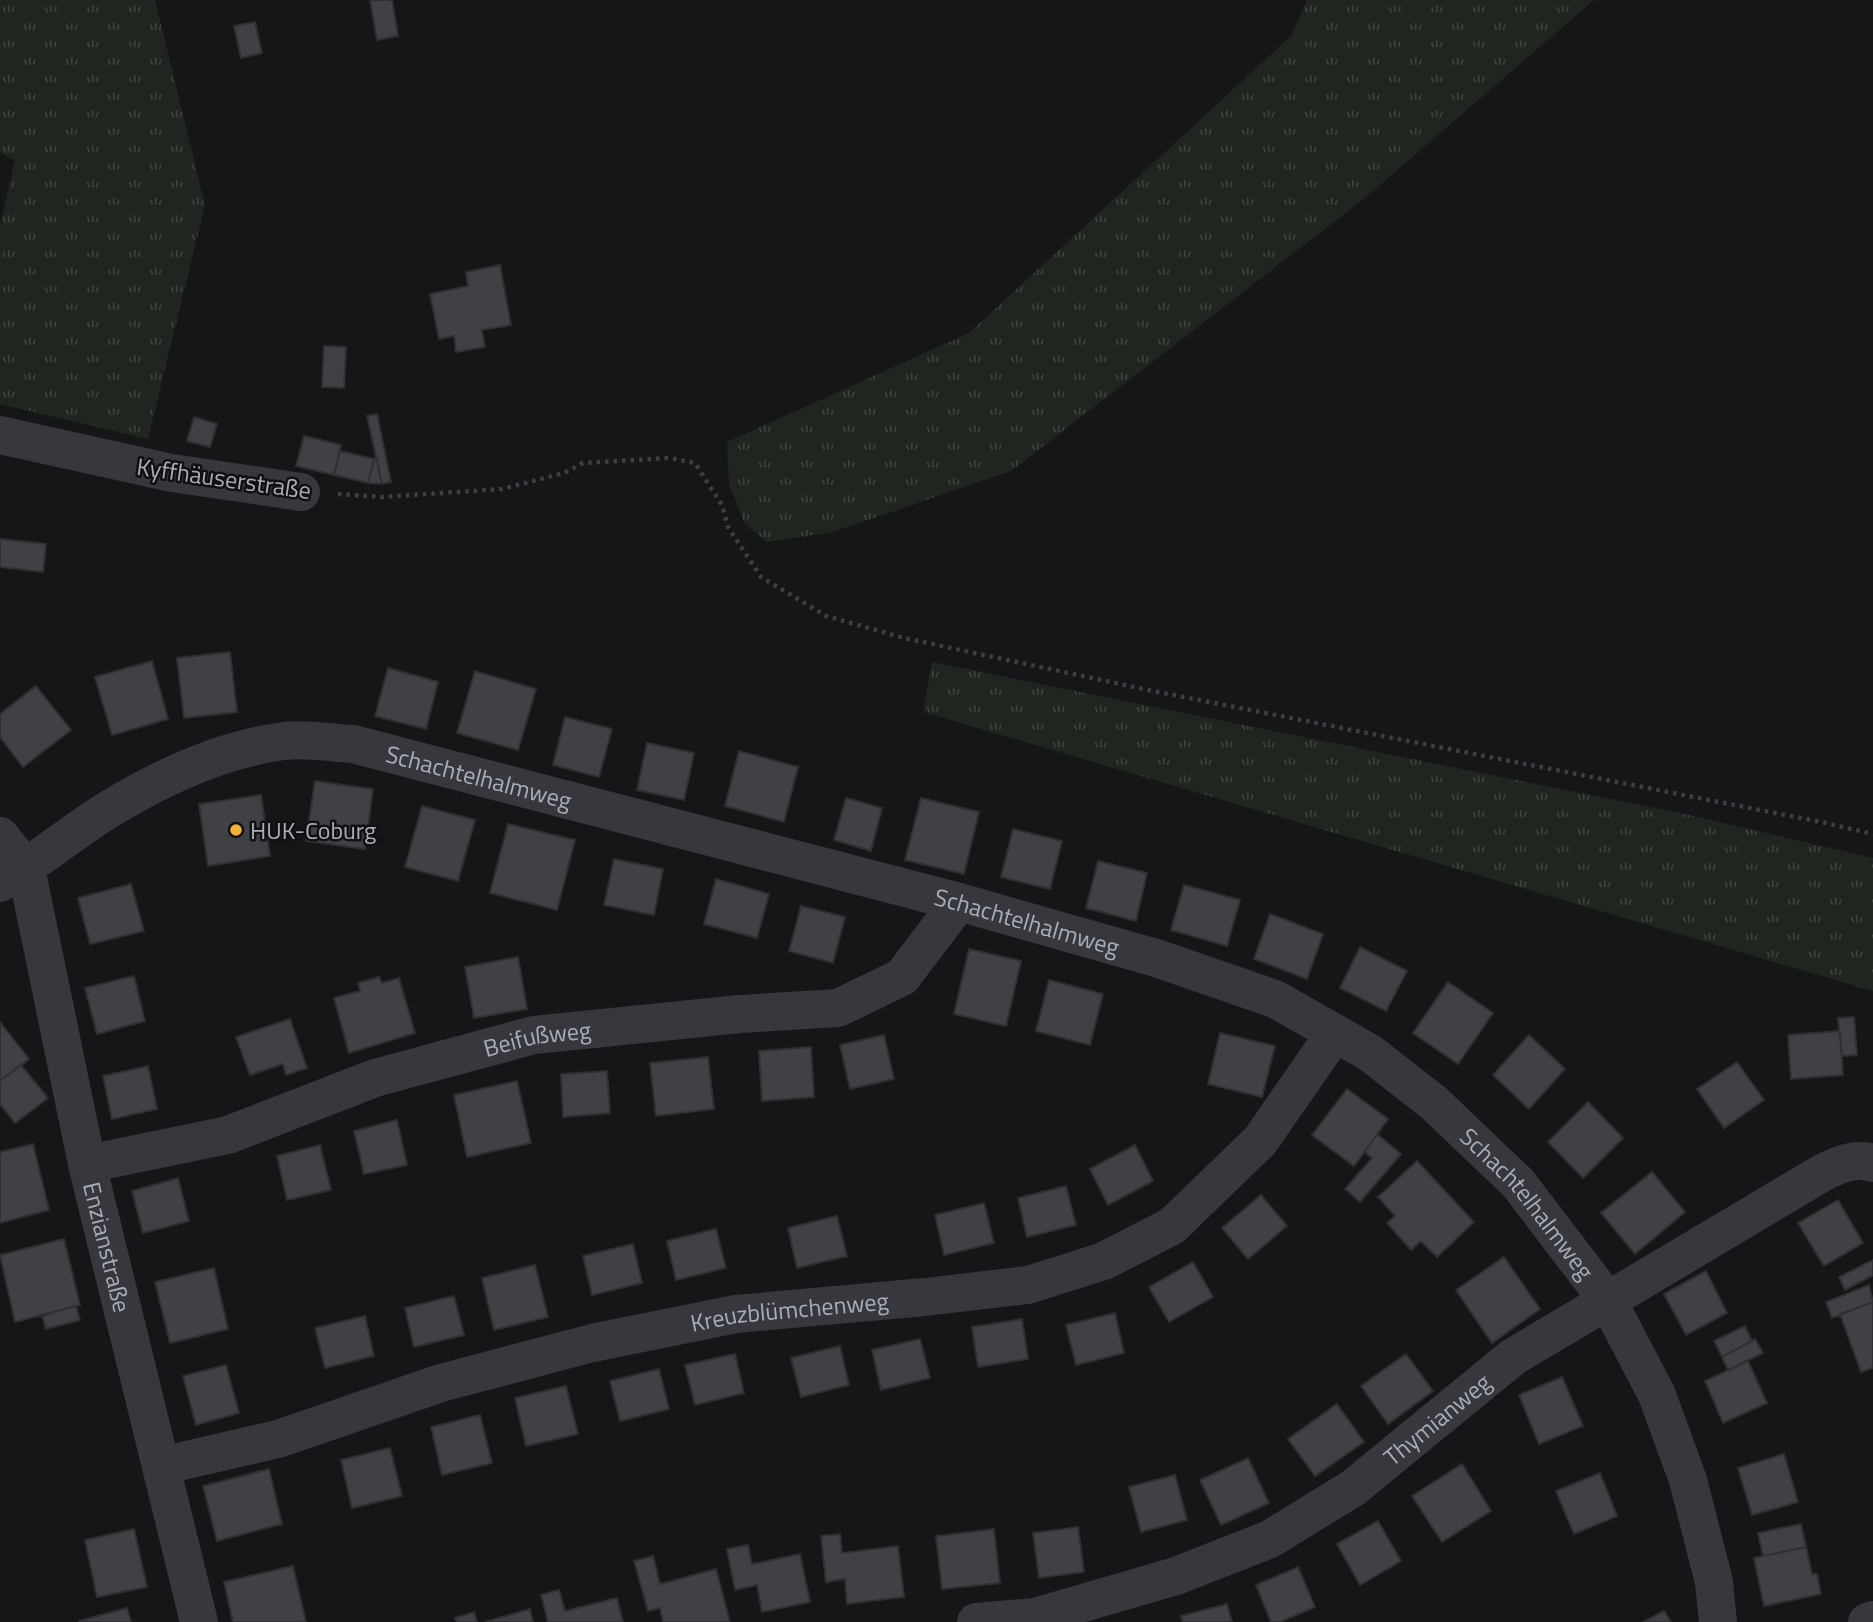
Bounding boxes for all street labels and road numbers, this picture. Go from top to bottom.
street label: Kyffhäuserstraße [135,448,313,508]
street label: Schachtelhalmweg [382,735,576,818]
street label: Schachtelhalmweg [931,878,1124,965]
street label: Beifußweg [479,1011,593,1066]
street label: Schachtelhalmweg [1452,1119,1603,1287]
street label: Enzianstraße [74,1178,141,1316]
street label: Kreuzblümchenweg [687,1282,890,1341]
street label: Thymianweg [1375,1364,1499,1474]

